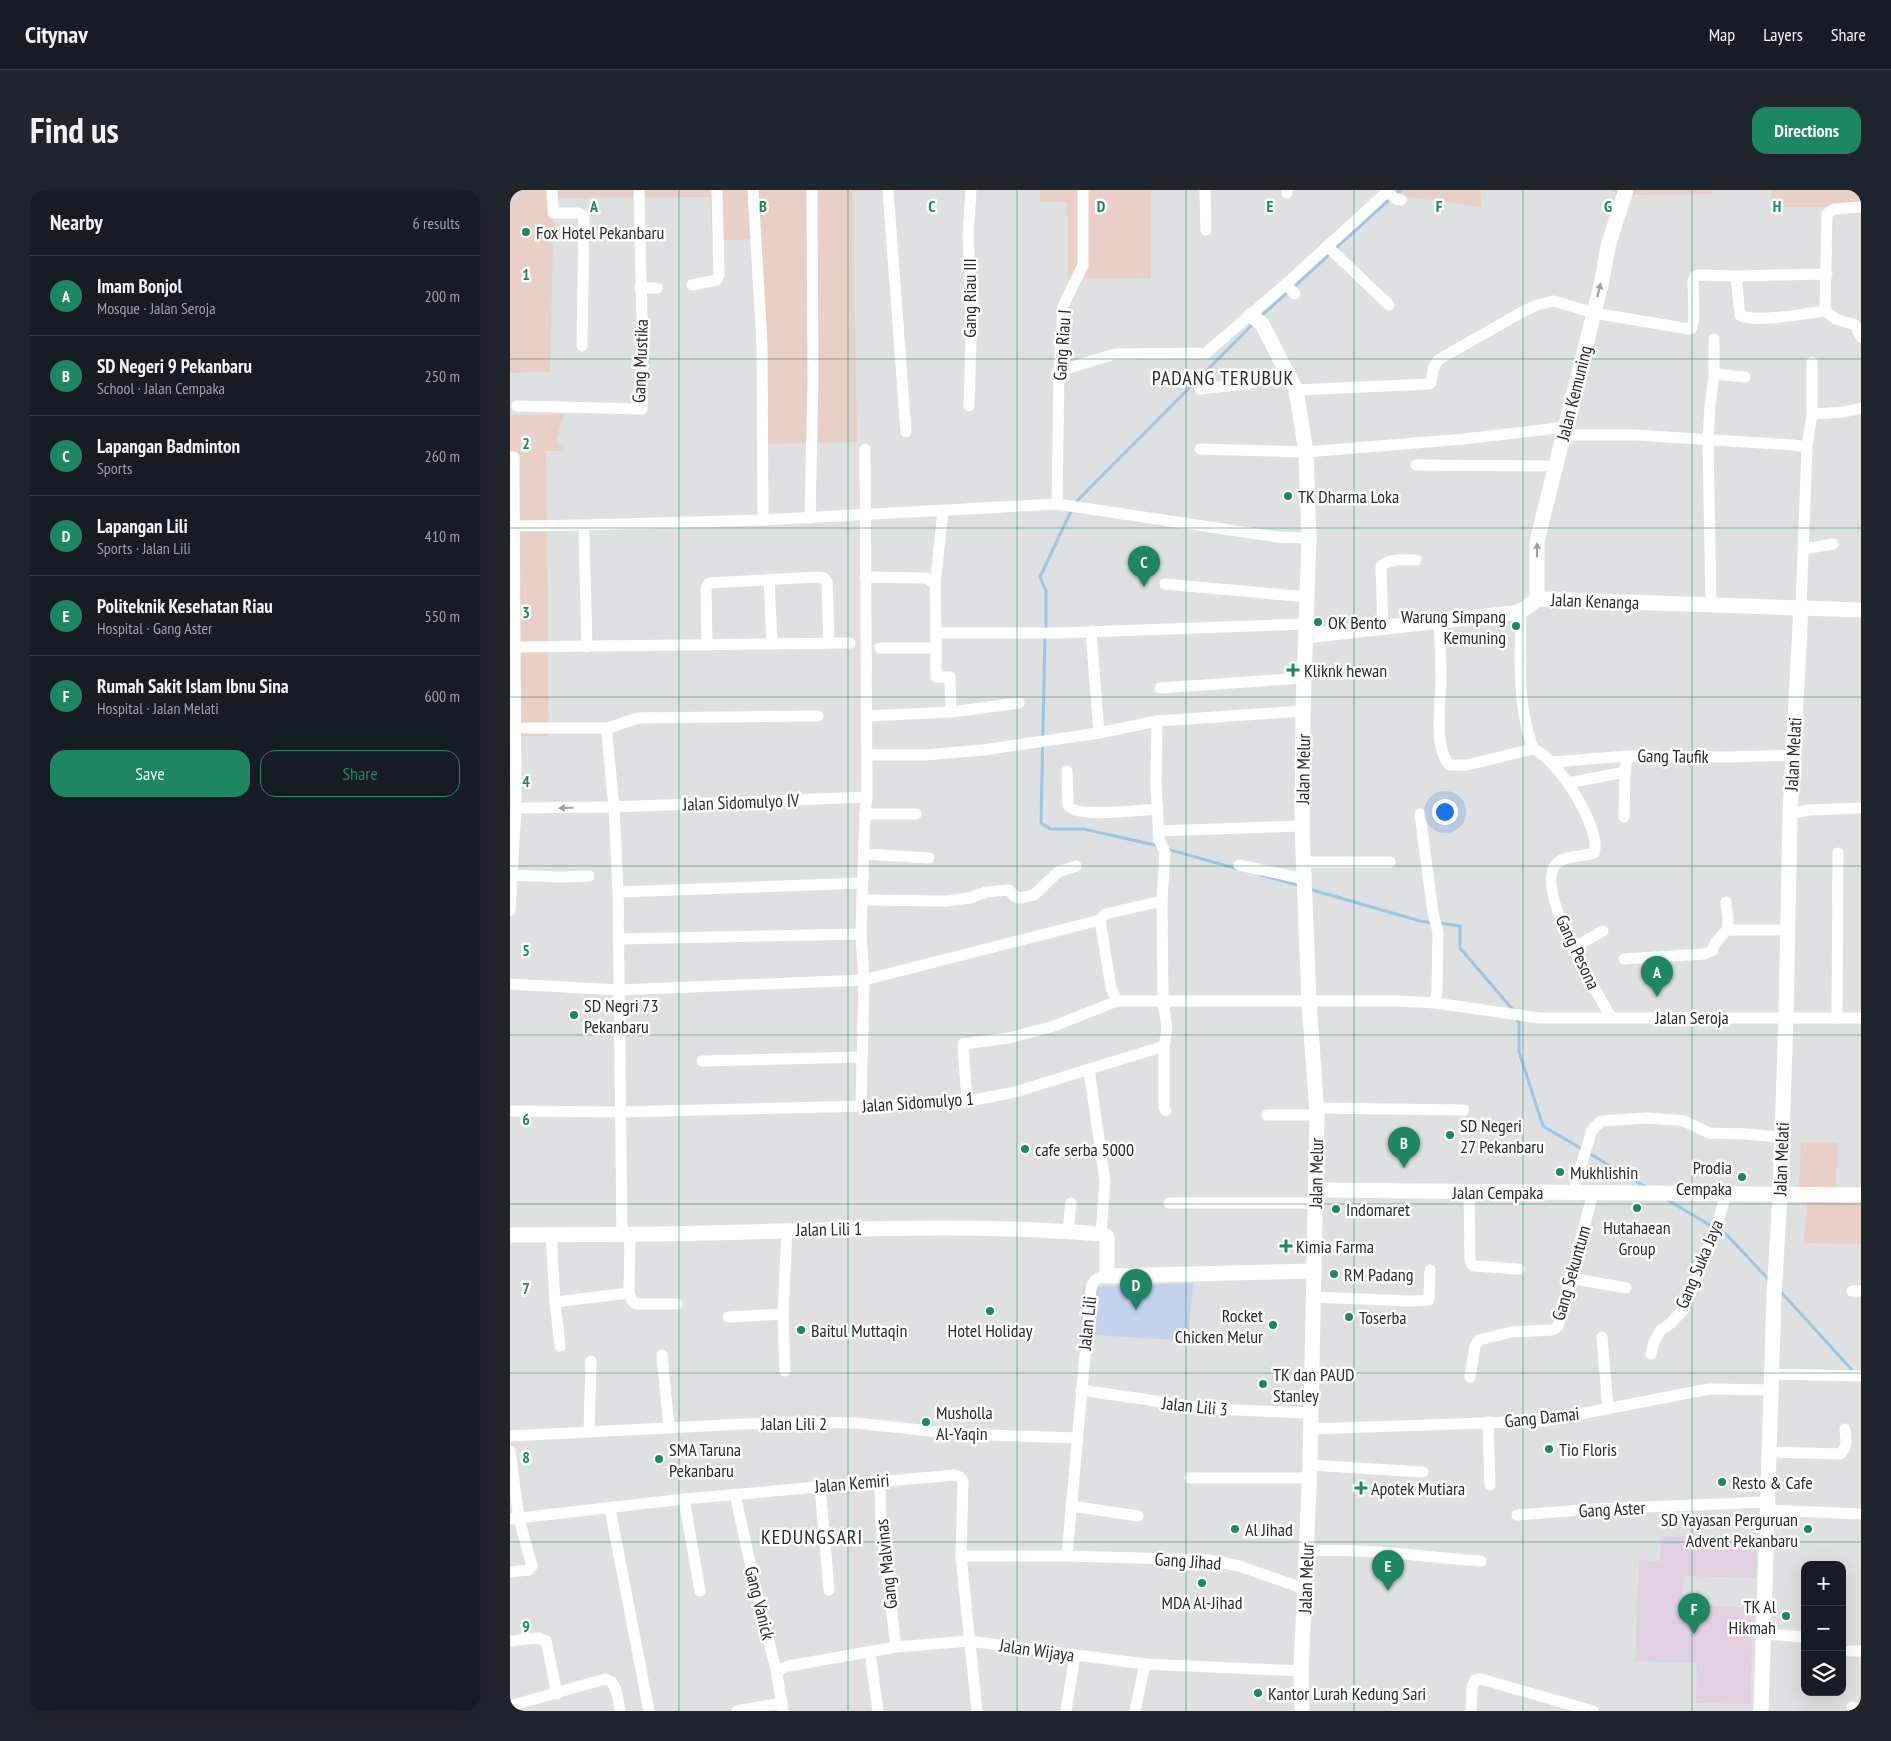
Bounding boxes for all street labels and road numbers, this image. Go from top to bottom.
street label: Gang Riau III [958,258,981,338]
street label: Gang Riau I [1048,309,1076,381]
street label: Gang Mustika [627,319,653,403]
street label: Jalan Kemuning [1551,343,1597,444]
street label: Jalan Kenanga [1550,588,1639,614]
street label: Jalan Melati [1780,717,1806,792]
street label: Jalan Melur [1291,733,1315,805]
street label: Gang Taufik [1637,744,1709,768]
street label: Jalan Sidomulyo IV [681,788,800,816]
street label: Gang Pesona [1551,911,1605,993]
street label: Jalan Seroja [1654,1006,1729,1029]
street label: Jalan Sidomulyo 1 [860,1087,975,1117]
street label: Jalan Melati [1768,1122,1794,1197]
street label: Jalan Melur [1304,1137,1328,1209]
street label: Jalan Cempaka [1452,1181,1543,1204]
street label: Gang Suka Jaya [1670,1216,1728,1312]
street label: Jalan Lili 1 [795,1217,862,1241]
street label: Gang Sekuntum [1546,1223,1596,1323]
street label: Jalan Lili [1073,1295,1101,1352]
street label: Jalan Lili 3 [1160,1391,1229,1421]
street label: Gang Damai [1503,1402,1581,1432]
street label: Jalan Lili 2 [760,1412,827,1435]
street label: Jalan Kemiri [813,1468,890,1498]
street label: Gang Aster [1578,1496,1646,1522]
street label: Gang Malvinas [870,1518,902,1610]
street label: Jalan Melur [1293,1542,1319,1615]
street label: Gang Jihad [1154,1547,1222,1575]
street label: Gang Vanick [740,1564,780,1642]
street label: Jalan Wijaya [997,1633,1076,1667]

